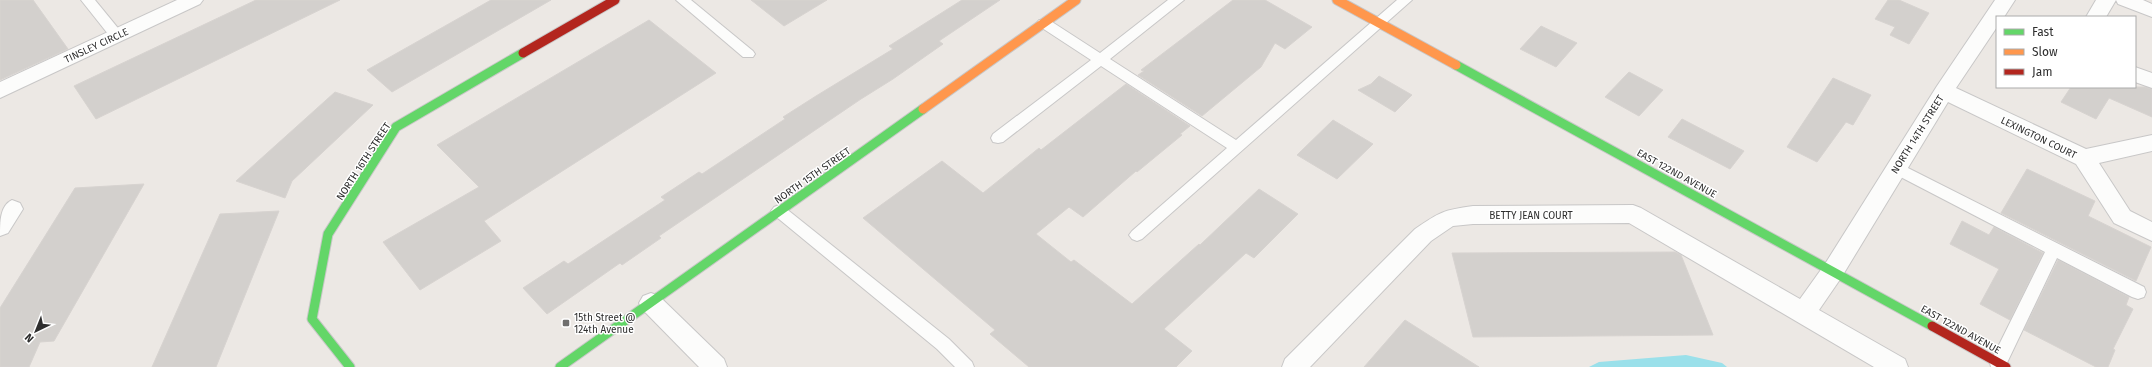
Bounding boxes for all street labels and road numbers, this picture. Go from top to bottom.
street label: TINSLEY CIRCLE [62,26,130,66]
street label: NORTH 14TH STREET [1889,92,1947,176]
street label: LEXINGTON COURT [1999,114,2079,162]
street label: NORTH 16TH STREET [334,120,394,203]
street label: NORTH 15TH STREET [772,145,854,207]
street label: EAST 122ND AVENUE [1634,147,1719,201]
street label: BETTY JEAN COURT [1489,210,1574,222]
street label: EAST 122ND AVENUE [1918,303,2003,357]

